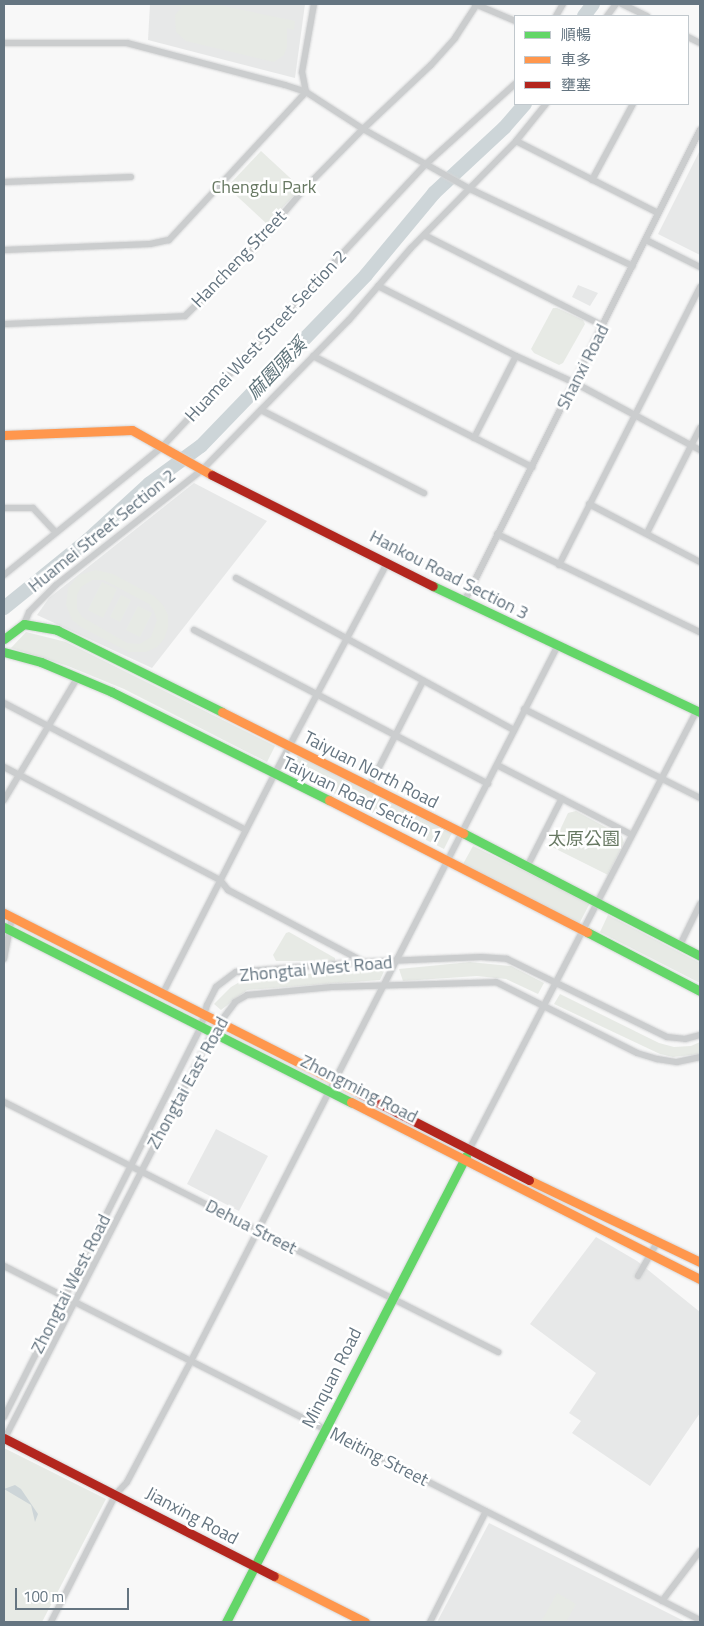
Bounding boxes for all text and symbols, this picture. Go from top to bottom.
legend [514,15,689,105]
text: 順暢 [561,23,591,46]
text: 車多 [561,48,591,71]
text: 壅塞 [561,73,591,96]
park label: Chengdu Park [212,176,316,198]
street label: Hancheng Street [187,206,291,312]
street label: Huamei West Street Section 2 [181,246,351,426]
street label: Shanxi Road [552,321,614,413]
water label: 麻園頭溪 [241,333,311,403]
street label: Huamei Street Section 2 [24,465,180,597]
street label: Hankou Road Section 3 [366,526,532,624]
street label: Taiyuan North Road [300,727,442,813]
street label: Taiyuan Road Section 1 [279,752,445,848]
park label: 太原公園 [548,828,620,850]
street label: Zhongtai West Road [239,952,393,986]
street label: Zhongtai East Road [143,1013,233,1153]
street label: Zhongming Road [297,1050,421,1128]
street label: Dehua Street [202,1195,300,1259]
street label: Zhongtai West Road [27,1211,115,1357]
street label: Minquan Road [298,1324,366,1432]
street label: Meiting Street [326,1423,432,1491]
street label: Jianxing Road [142,1483,242,1549]
scale bar [18,1578,131,1610]
text: 100 m [23,1585,64,1608]

